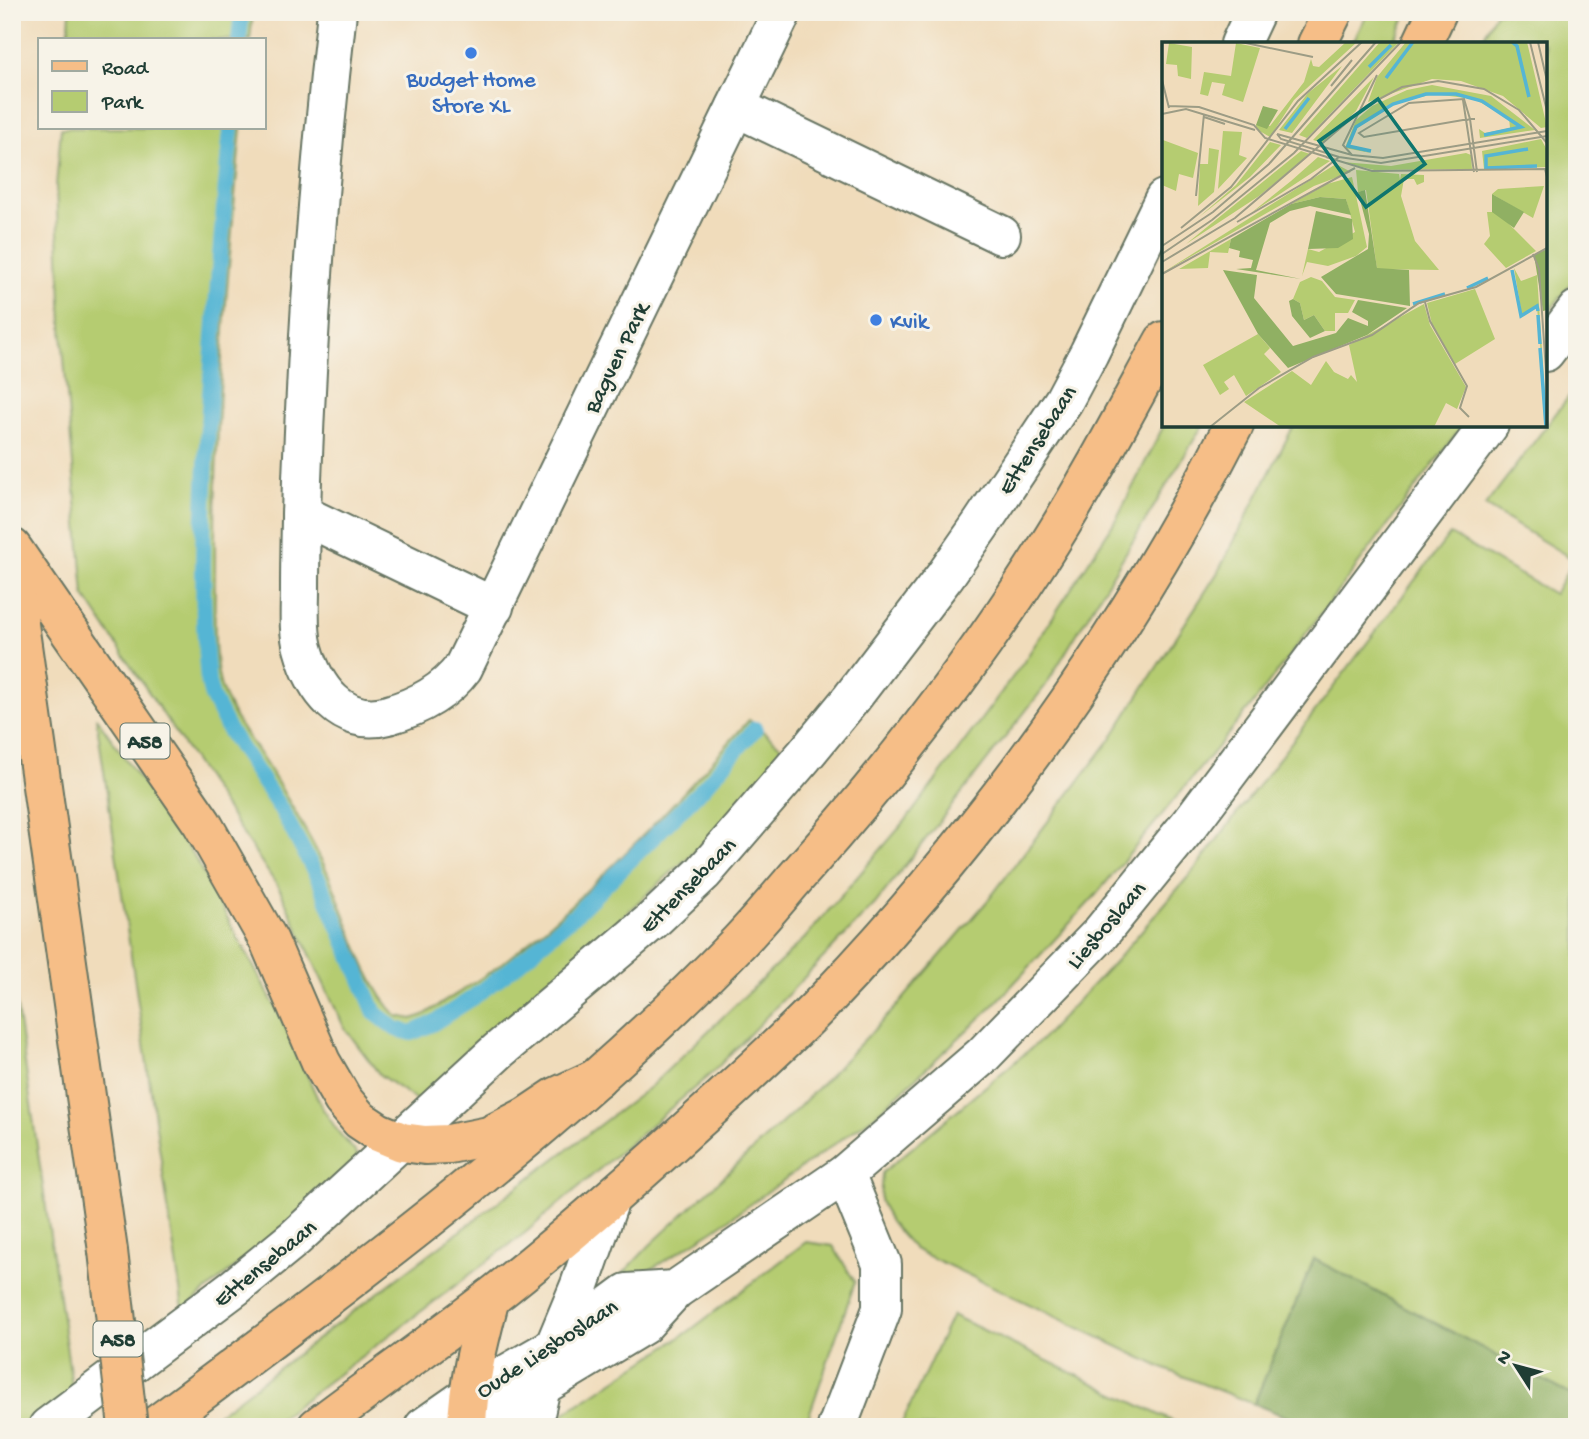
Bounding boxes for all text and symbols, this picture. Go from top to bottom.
legend [38,38,266,130]
inset map [1162,42,1547,427]
marker: Budget Home Store XL [463,45,479,61]
text: Road [102,58,150,83]
place label: Budget Home Store XL [405,68,537,121]
text: Park [101,92,145,117]
street label: Bagven Park [579,296,658,419]
place label: Kvik [890,310,931,337]
marker: Kvik [868,312,884,328]
street label: Ettensebaan [994,381,1084,501]
road number: A58 [120,724,170,758]
street label: Ettensebaan [636,833,743,940]
street label: Liesboslaan [1062,877,1153,976]
street label: Ettensebaan [209,1215,323,1314]
street label: Oude Liesboslaan [472,1294,624,1406]
road number: A58 [94,1322,142,1356]
north arrow [1480,1330,1550,1400]
text: N [1492,1346,1518,1370]

